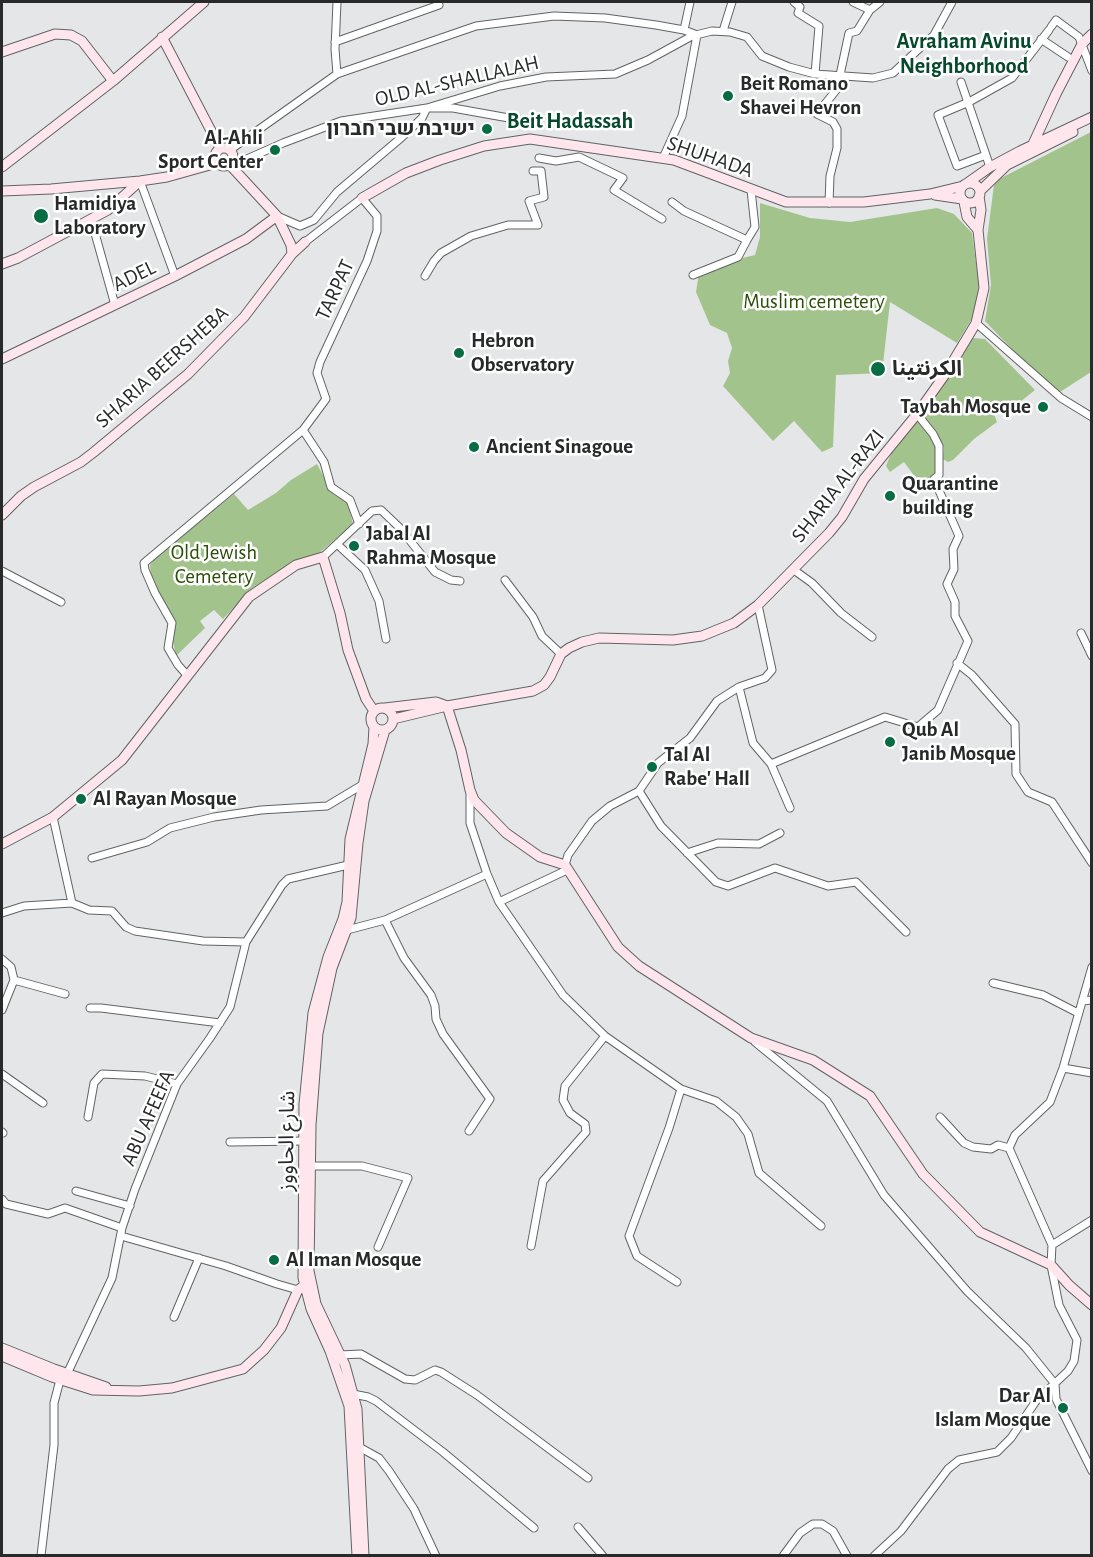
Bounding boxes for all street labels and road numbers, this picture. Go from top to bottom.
street label: OLD AL-SHALLALAH [372,50,542,112]
street label: SHUHADA [664,131,756,183]
street label: ADEL [108,255,160,297]
street label: TARPAT [310,256,360,324]
street label: SHARIA BEERSHEBA [90,301,234,433]
street label: SHARIA AL-RAZI [786,424,890,548]
street label: ABU AFEEFA [116,1066,180,1170]
street label: شارع الحاووز [274,1090,300,1192]

